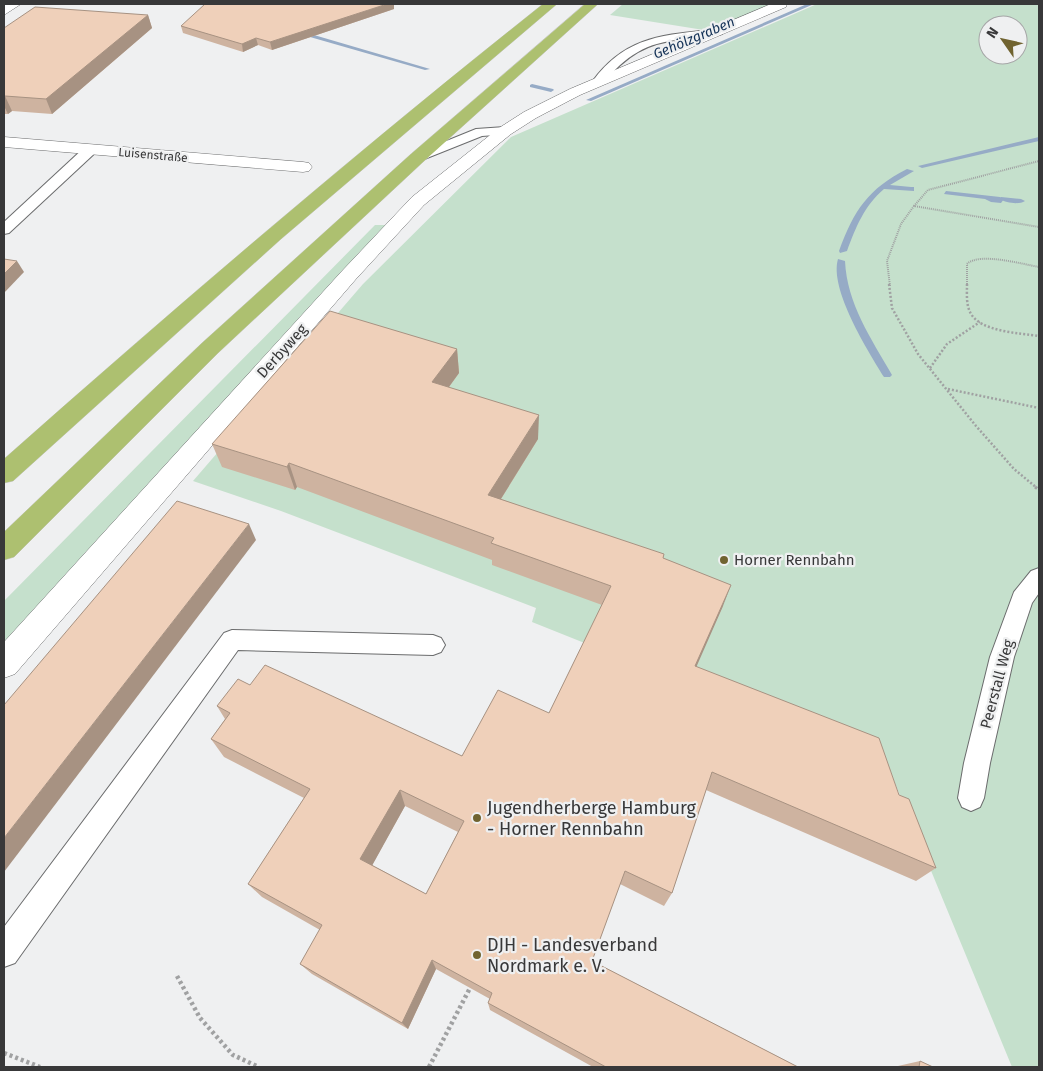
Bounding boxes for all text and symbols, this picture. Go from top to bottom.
water label: Gehölzgraben [651,13,737,63]
north arrow [978,15,1028,65]
text: N [983,24,1002,42]
street label: Luisenstraße [118,145,188,165]
street label: Derbyweg [253,320,311,382]
place label: Horner Rennbahn [734,551,855,569]
marker: Horner Rennbahn [718,554,730,566]
street label: Peerstall Weg [976,637,1018,731]
place label: Jugendherberge Hamburg - Horner Rennbahn [487,797,697,840]
marker: Jugendherberge Hamburg - Horner Rennbahn [471,812,483,824]
place label: DJH - Landesverband Nordmark e. V. [487,934,658,977]
marker: DJH - Landesverband Nordmark e. V. [471,949,483,961]

